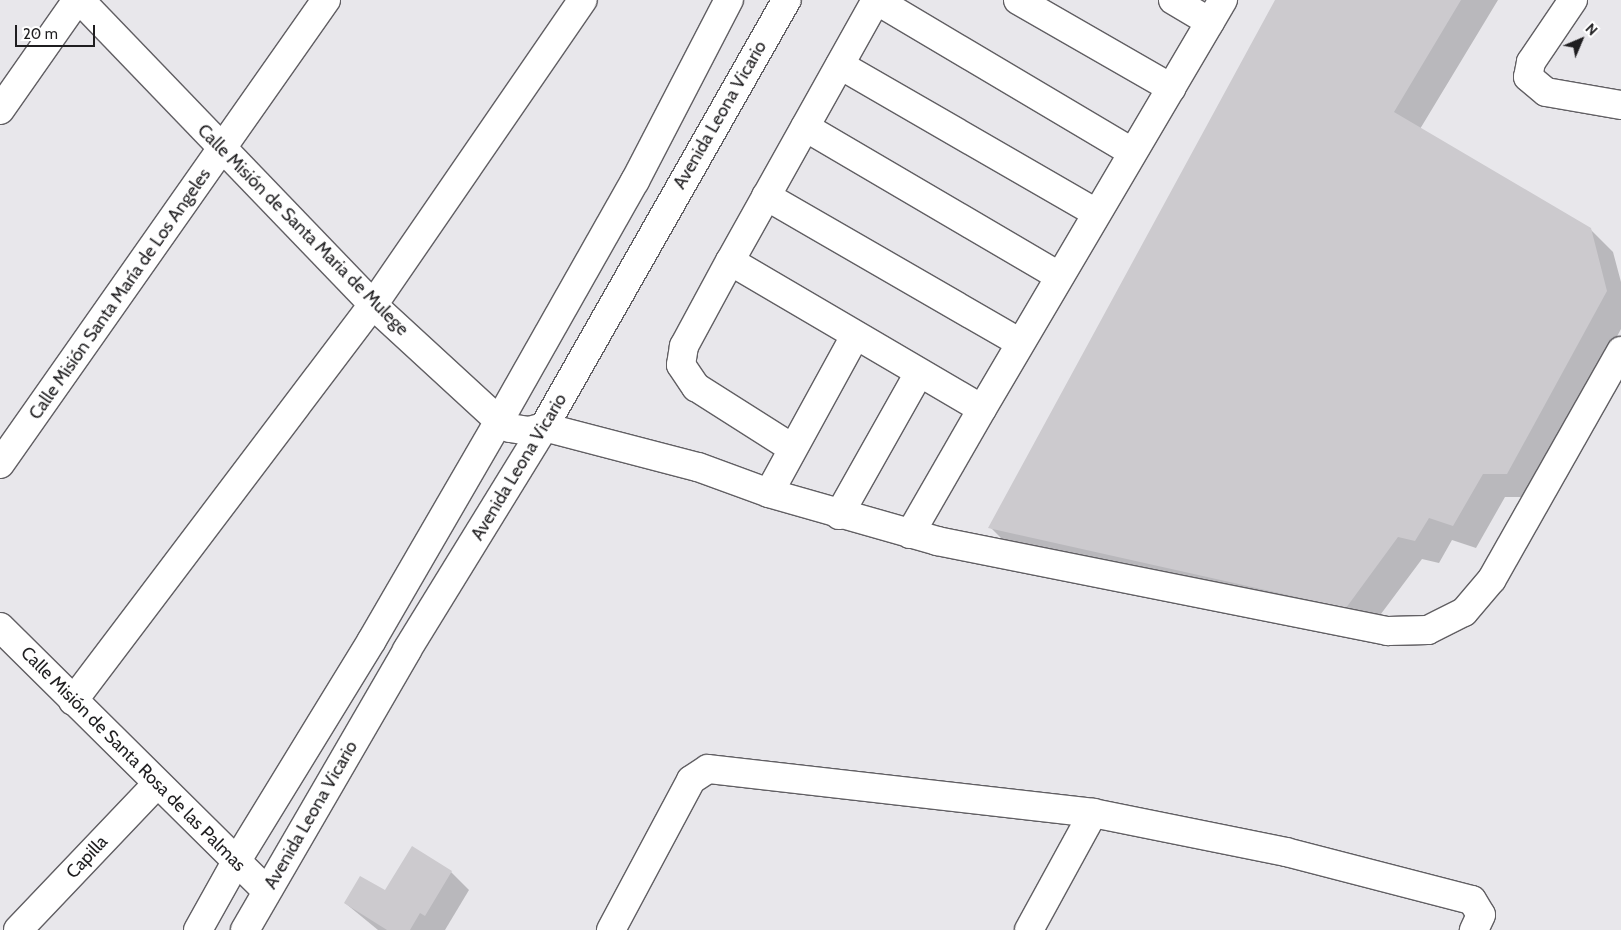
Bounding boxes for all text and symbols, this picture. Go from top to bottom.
scale bar [18,15,98,47]
north arrow [1556,15,1606,65]
text: N [1582,20,1601,39]
text: 20 m [23,25,58,43]
street label: Avenida Leona Vicario [669,37,771,193]
street label: Calle Misión de Santa Maria de Mulege [193,120,413,340]
street label: Calle Misión Santa María de Los Angeles [25,164,215,424]
street label: Avenida Leona Vicario [467,390,571,544]
street label: Calle Misión de Santa Rosa de las Palmas [16,642,250,876]
street label: Avenida Leona Vicario [260,737,362,893]
street label: Capilla [62,831,112,883]

